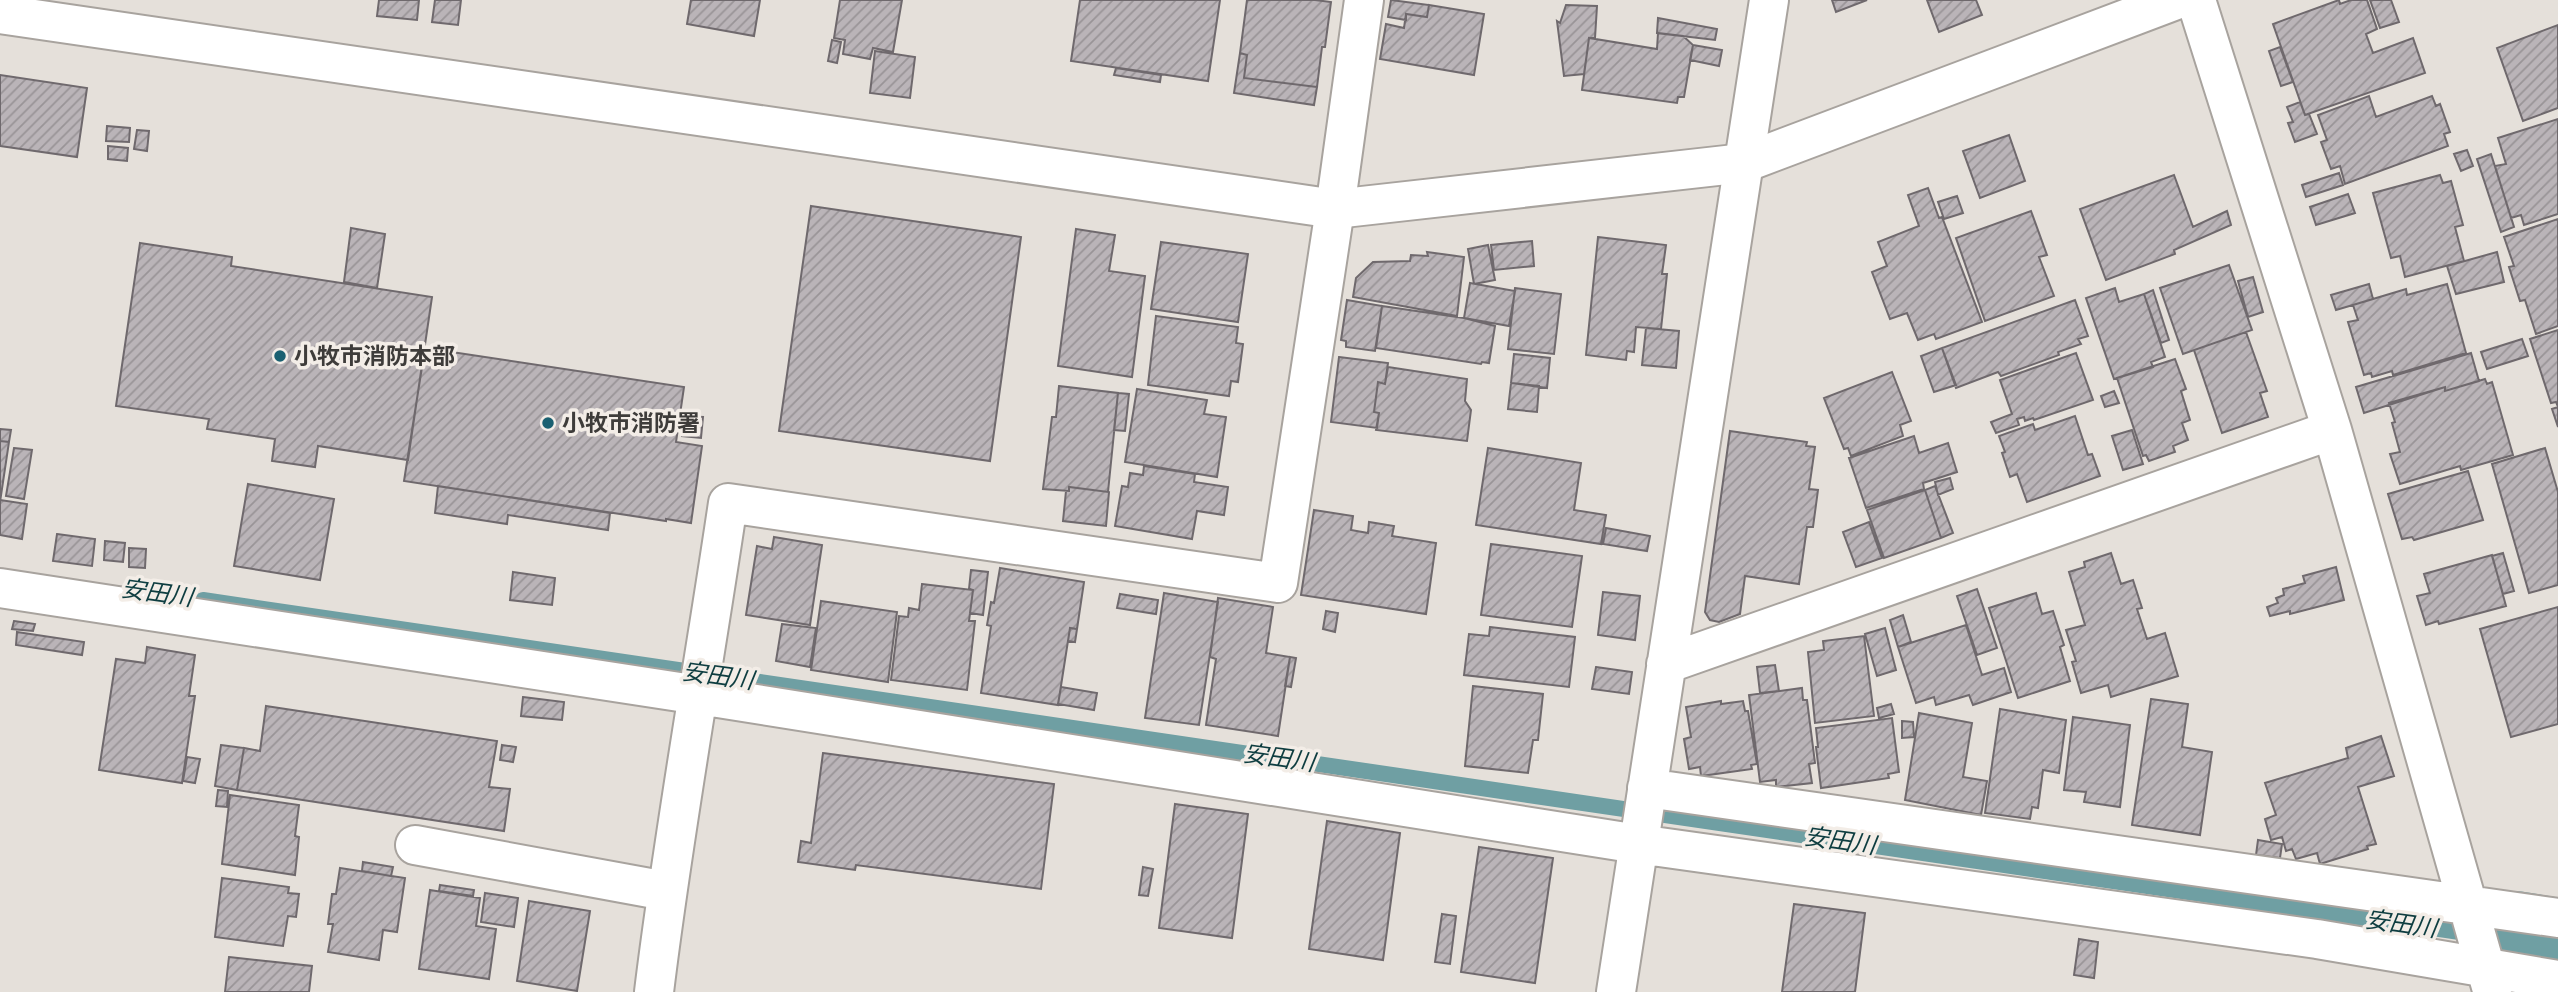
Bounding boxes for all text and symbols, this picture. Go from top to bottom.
place label: 小牧市消防本部 [294,339,455,371]
marker: 小牧市消防本部 [272,348,288,364]
place label: 小牧市消防署 [562,406,700,438]
marker: 小牧市消防署 [540,415,556,431]
water label: 安田川 [119,570,198,613]
water label: 安田川 [680,653,759,696]
water label: 安田川 [1241,735,1320,778]
water label: 安田川 [1802,818,1881,861]
water label: 安田川 [2363,901,2442,944]

